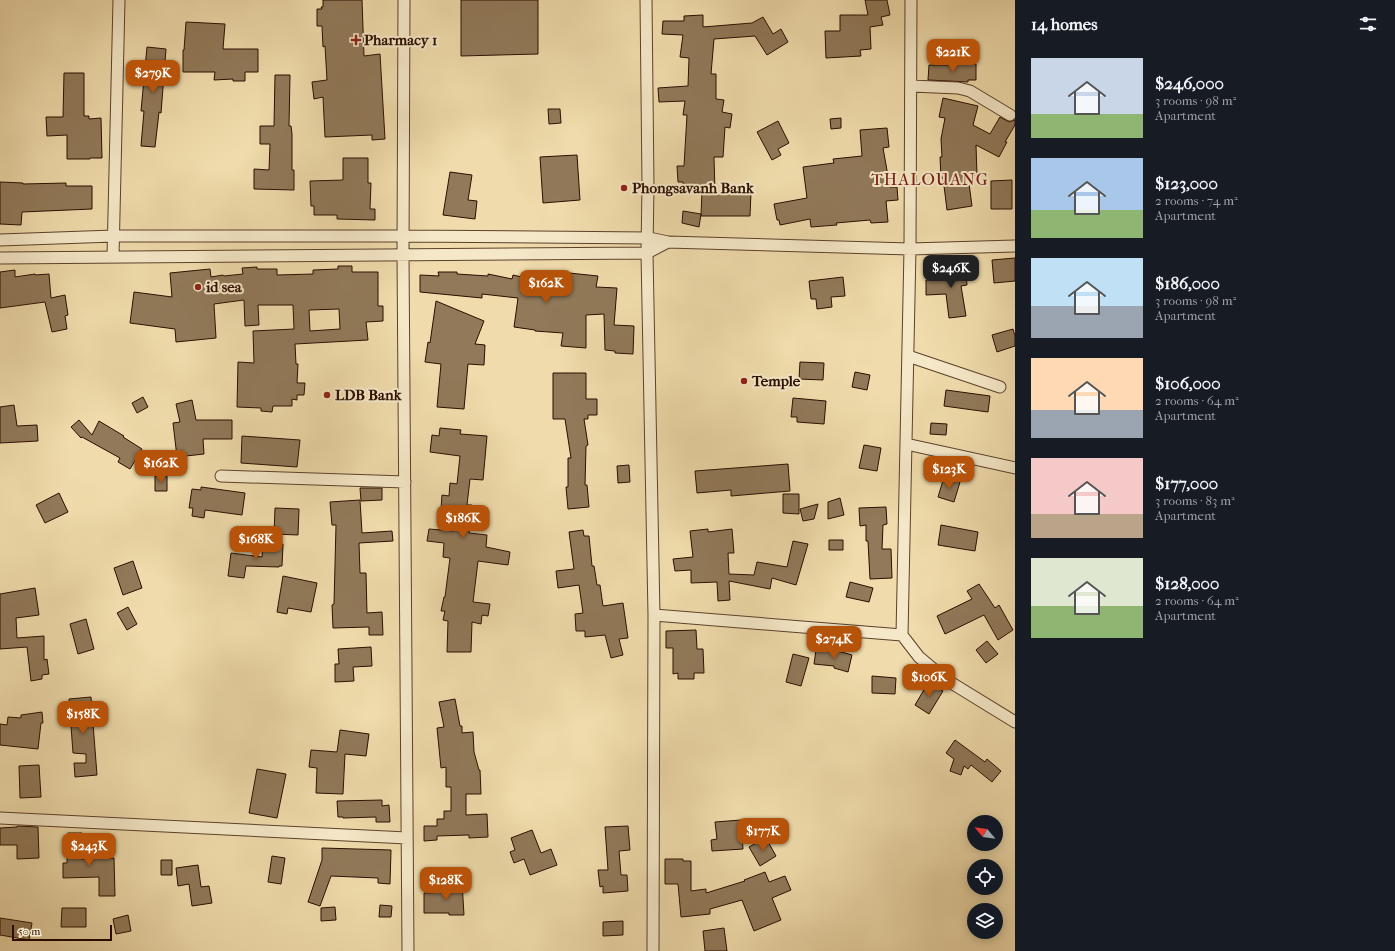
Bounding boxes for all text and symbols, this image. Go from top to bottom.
icon: filters [1357,13,1379,35]
text: 14 homes [1031,14,1098,34]
place label: Pharmacy 1 [364,31,437,49]
marker: Pharmacy 1 [351,35,361,45]
pin: $221K [925,39,981,73]
text: $221K [936,44,970,59]
pin: $279K [125,60,181,94]
text: $279K [135,65,171,80]
text: $246,000 [1155,73,1224,93]
icon: home [1063,74,1111,122]
text: 3 rooms · 98 m² [1155,93,1236,108]
text: Apartment [1155,108,1216,123]
district label: THALOUANG [871,169,989,189]
text: $123,000 [1155,173,1218,193]
icon: home [1063,174,1111,222]
place label: Phongsavanh Bank [632,179,755,197]
marker: Phongsavanh Bank [619,183,629,193]
text: 2 rooms · 74 m² [1155,193,1238,208]
text: Apartment [1155,208,1216,223]
pin: $246K [923,255,979,289]
text: $246K [932,260,970,275]
pin: $162K [518,270,574,304]
text: $186,000 [1155,273,1220,293]
icon: home [1063,274,1111,322]
text: $162K [529,275,563,290]
place label: id sea [205,278,243,296]
marker: id sea [193,282,203,292]
text: 3 rooms · 98 m² [1155,293,1236,308]
text: Apartment [1155,308,1216,323]
place label: Temple [751,372,801,390]
text: $106,000 [1155,373,1221,393]
icon: home [1063,374,1111,422]
marker: Temple [739,376,749,386]
place label: LDB Bank [335,386,403,404]
marker: LDB Bank [322,390,332,400]
text: 2 rooms · 64 m² [1155,393,1239,408]
text: Apartment [1155,408,1216,423]
pin: $162K [133,450,189,484]
text: $162K [144,455,178,470]
pin: $123K [921,456,977,490]
text: $123K [932,461,966,476]
text: $177,000 [1155,473,1218,493]
icon: home [1063,474,1111,522]
text: 3 rooms · 83 m² [1155,493,1235,508]
pin: $186K [435,505,491,539]
text: Apartment [1155,508,1216,523]
text: $186K [446,510,480,525]
pin: $168K [228,526,284,560]
text: $168K [239,531,273,546]
text: $128,000 [1155,573,1219,593]
icon: home [1063,574,1111,622]
text: 2 rooms · 64 m² [1155,593,1239,608]
text: Apartment [1155,608,1216,623]
pin: $274K [806,626,862,660]
text: $274K [816,631,852,646]
pin: $106K [901,664,957,698]
text: $106K [911,669,947,684]
pin: $158K [55,701,111,735]
text: $158K [66,706,100,721]
north arrow [967,815,1003,851]
map controls [967,815,1003,939]
pin: $177K [735,818,791,852]
text: $177K [746,823,780,838]
pin: $243K [61,833,117,867]
text: $243K [71,838,107,853]
button: locate [967,859,1003,895]
pin: $128K [418,867,474,901]
text: $128K [429,872,463,887]
button: layers [967,903,1003,939]
scale bar [12,923,112,942]
text: 50 m [18,925,40,938]

